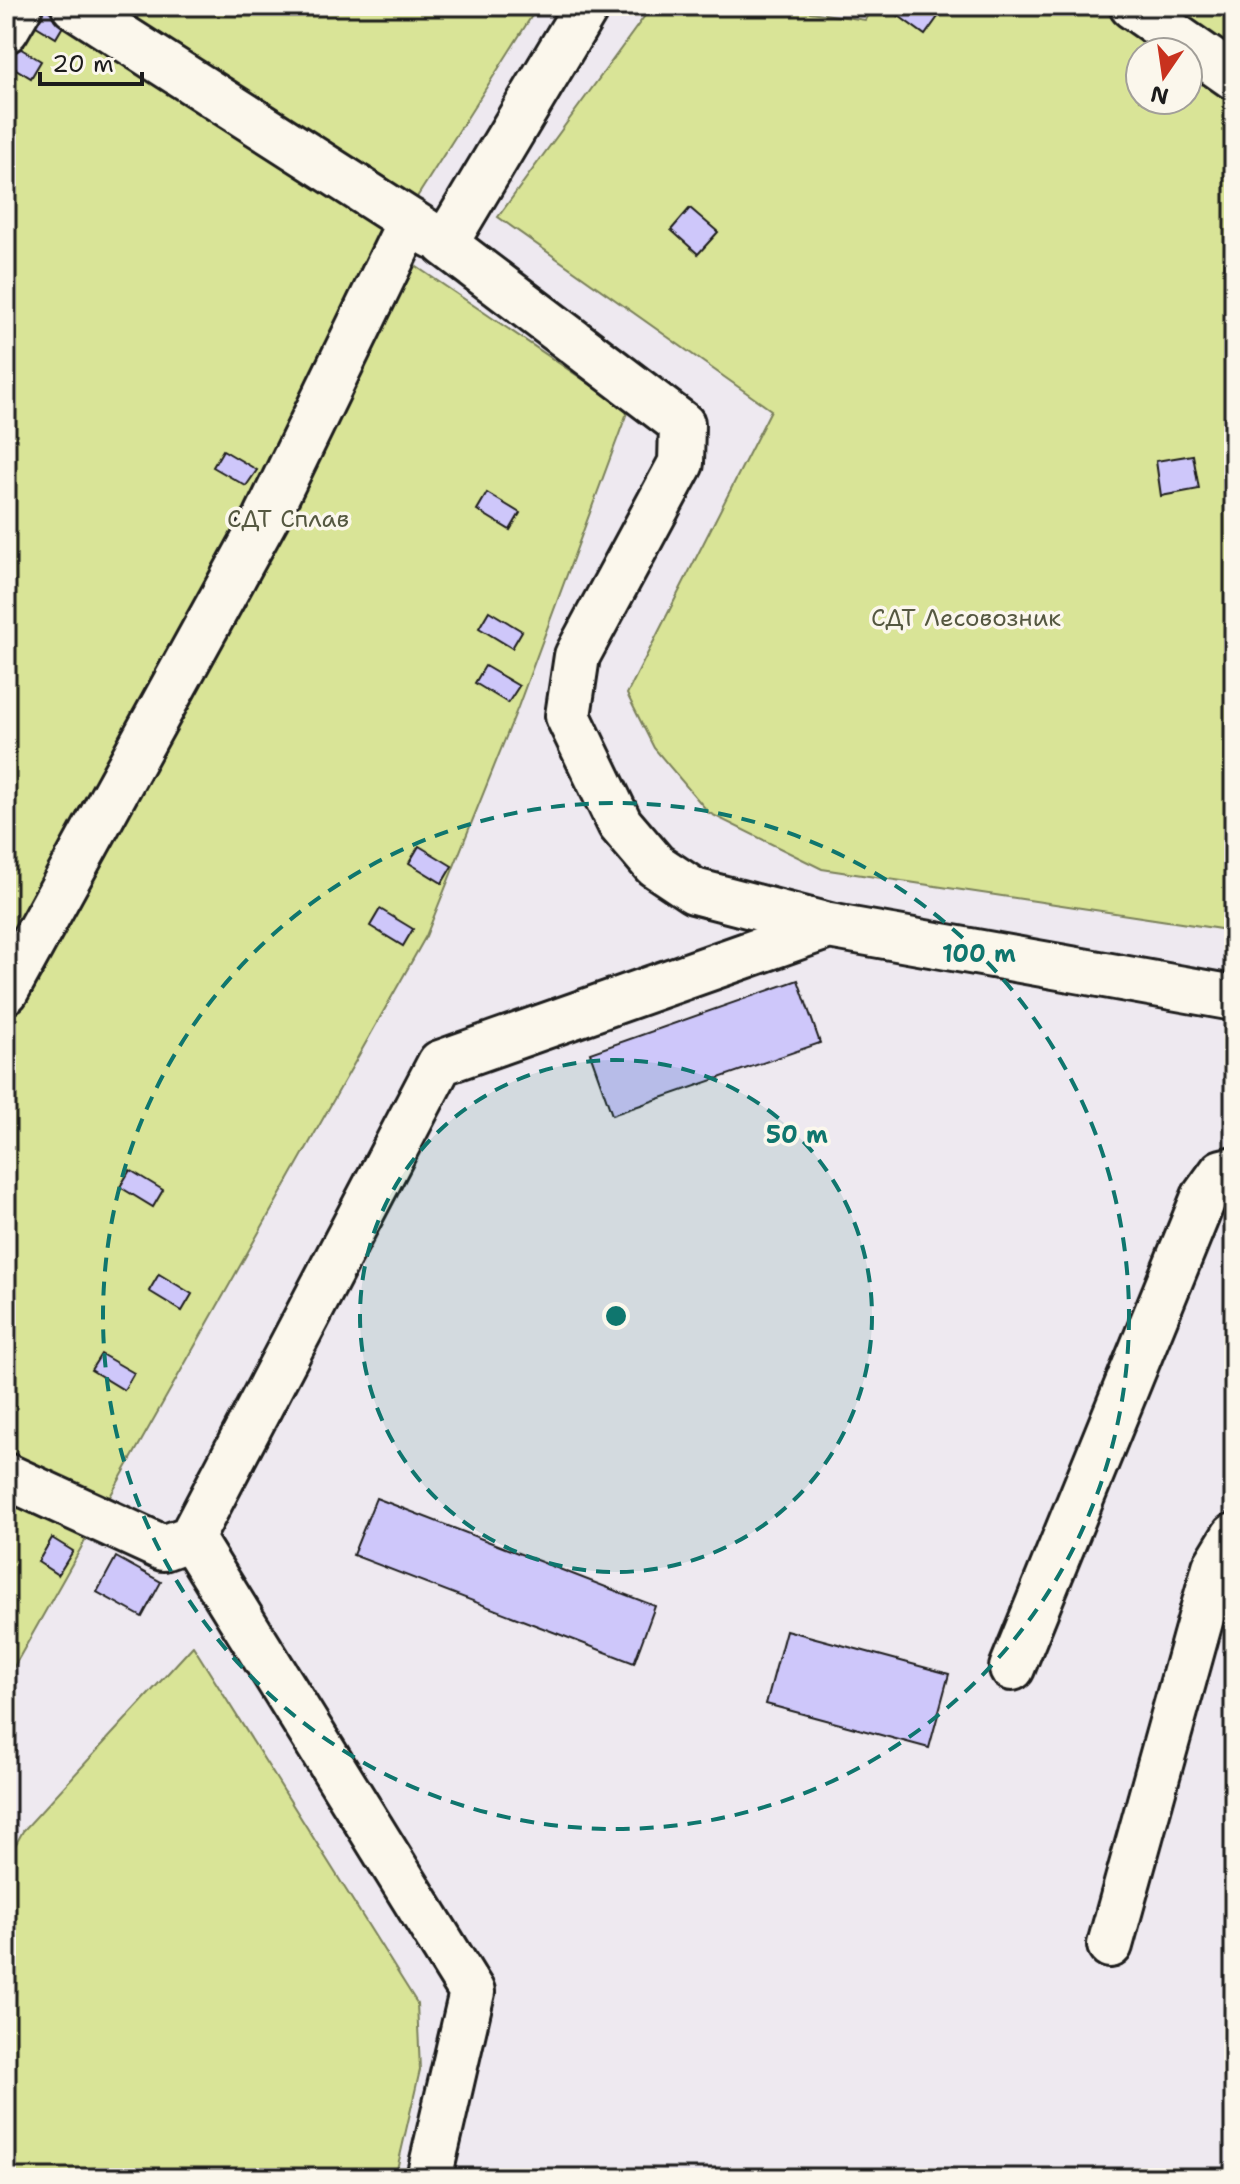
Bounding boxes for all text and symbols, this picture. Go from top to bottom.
scale bar [40,36,142,86]
north arrow [1124,36,1204,116]
text: 20 m [52,48,114,80]
text: N [1148,79,1171,111]
park label: СДТ Сплав [227,503,349,535]
park label: СДТ Лесовозник [871,602,1061,634]
text: 100 m [942,938,1016,970]
text: 50 m [766,1119,828,1151]
centre of rings [602,1302,630,1330]

